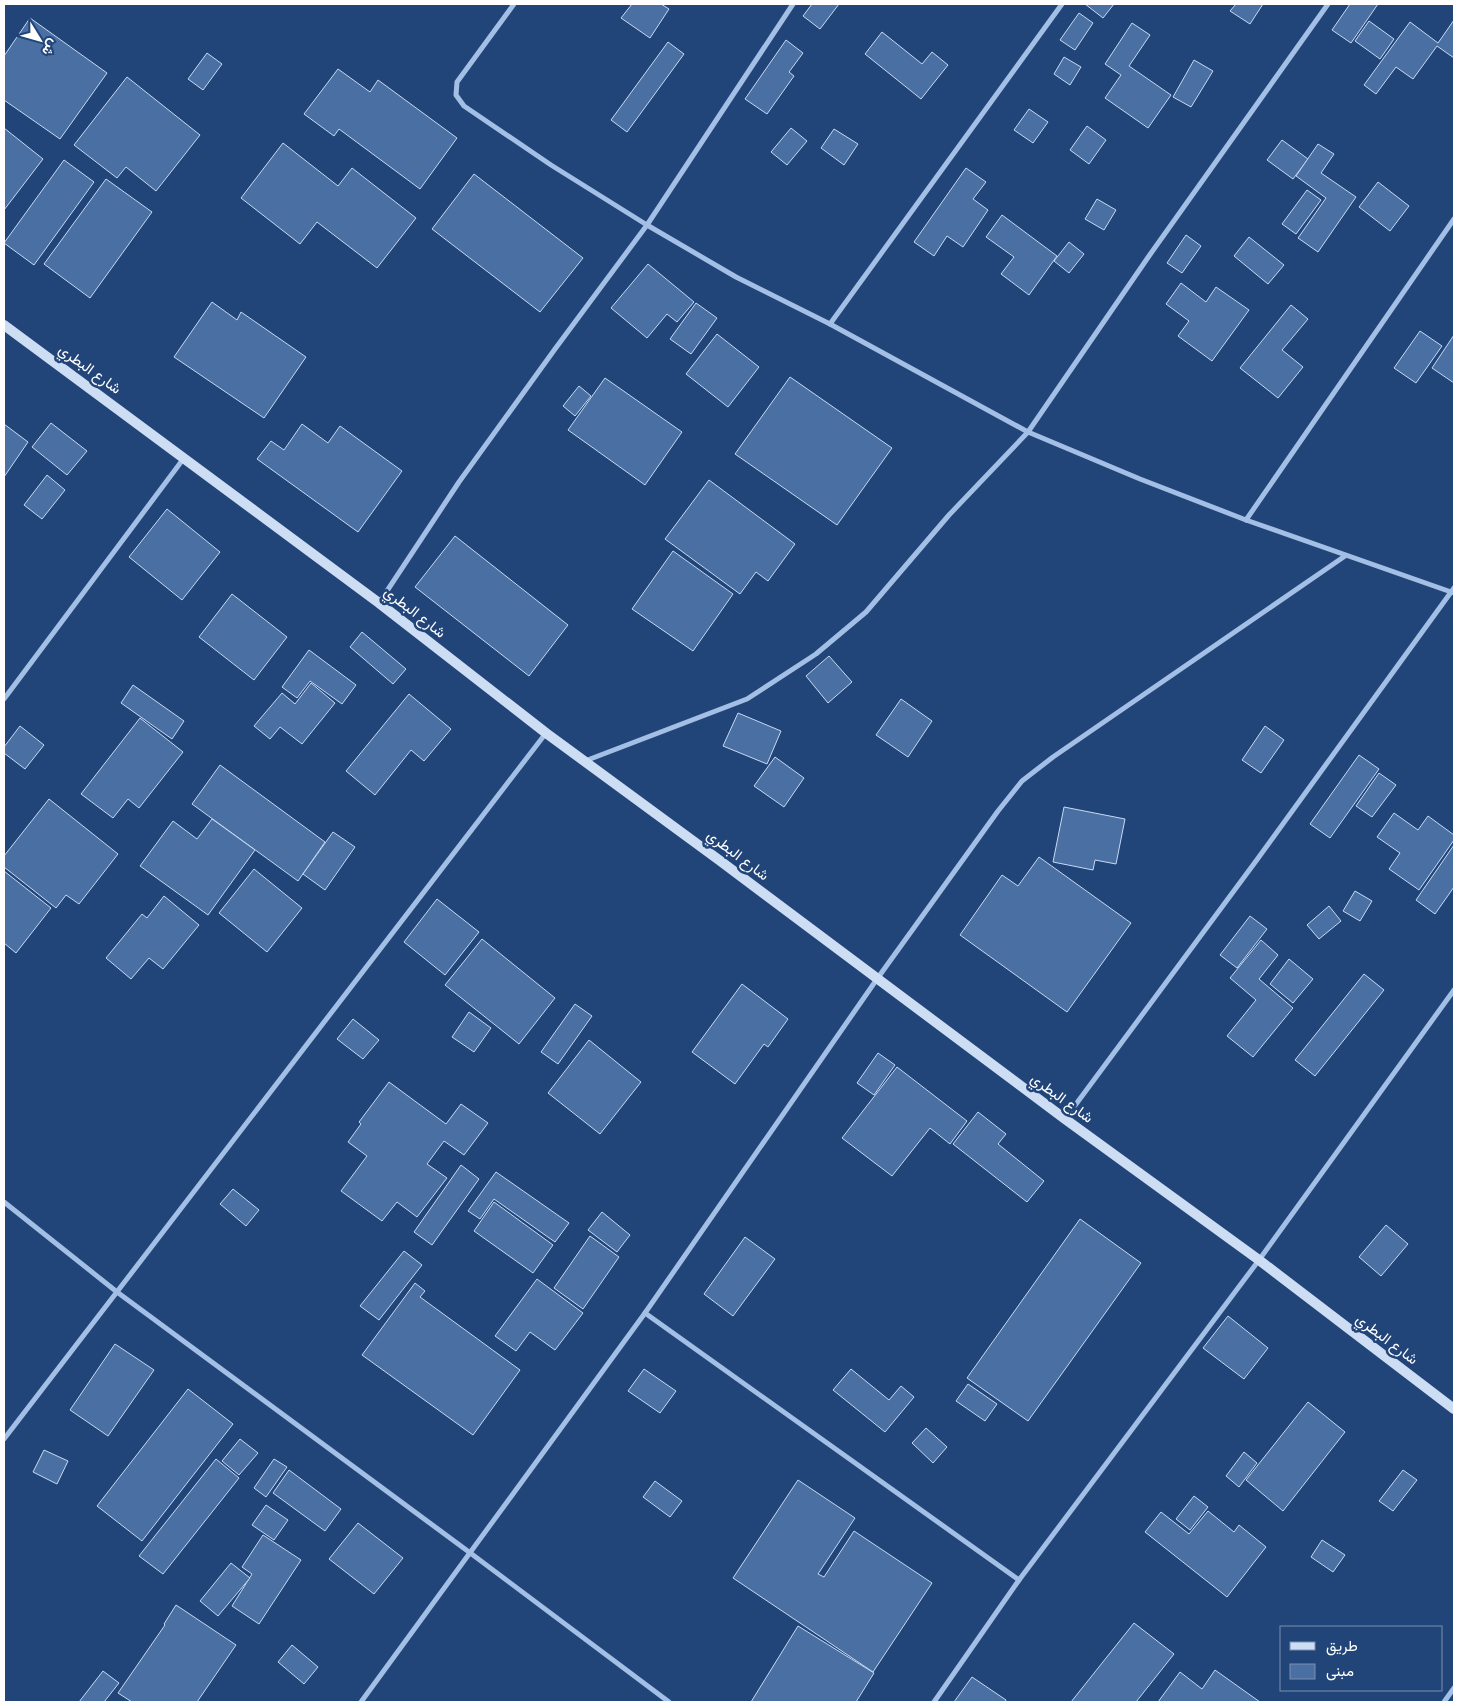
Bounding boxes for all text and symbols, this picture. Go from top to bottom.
north arrow [15,15,65,65]
text: ش [38,36,62,59]
street label: شارع البطري [53,340,125,401]
street label: شارع البطري [378,582,450,645]
street label: شارع البطري [701,826,773,888]
street label: شارع البطري [1025,1069,1097,1130]
street label: شارع البطري [1350,1310,1422,1372]
legend [1280,1626,1443,1691]
text: طريق [1326,1637,1358,1656]
text: مبنى [1326,1662,1354,1681]

